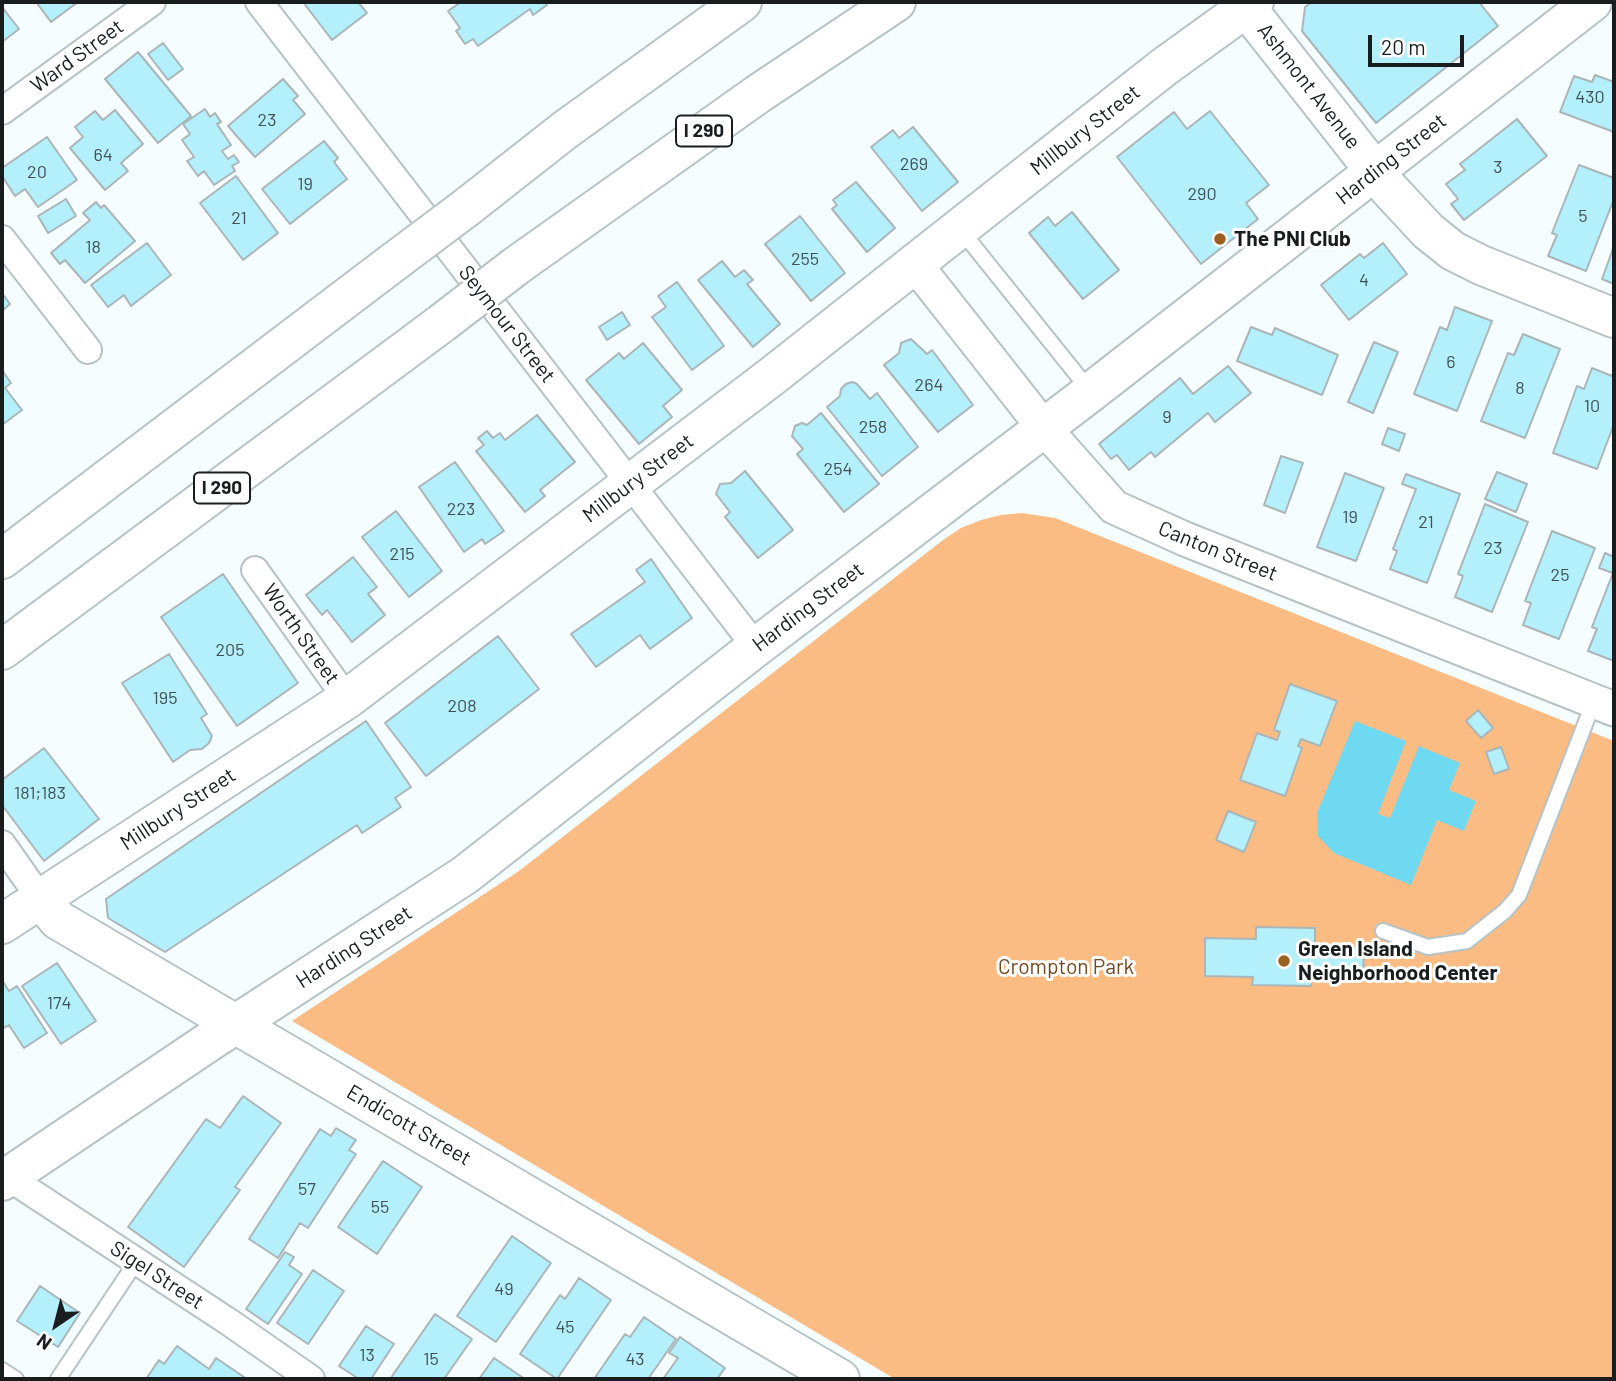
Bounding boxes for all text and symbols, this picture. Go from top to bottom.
street label: Ward Street [26,14,128,98]
street label: Ashmont Avenue [1252,18,1366,154]
scale bar [1371,21,1467,65]
text: 20 m [1381,34,1426,59]
street label: Millbury Street [1025,79,1145,181]
house number: 430 [1575,86,1605,108]
street label: Harding Street [1331,108,1451,210]
house number: 23 [258,109,276,131]
road number: I 290 [676,116,732,146]
house number: 64 [93,144,113,166]
house number: 269 [900,153,928,175]
house number: 3 [1493,156,1503,178]
house number: 20 [27,161,47,183]
house number: 19 [297,173,313,195]
house number: 290 [1187,183,1217,205]
house number: 5 [1578,205,1588,227]
house number: 21 [231,207,247,229]
place label: The PNI Club [1234,226,1351,252]
marker: The PNI Club [1212,231,1228,247]
house number: 18 [85,236,101,258]
house number: 255 [791,248,819,270]
street label: Seymour Street [453,260,561,388]
house number: 4 [1359,269,1369,291]
house number: 6 [1446,351,1456,373]
house number: 264 [915,374,943,396]
house number: 8 [1515,377,1525,399]
house number: 10 [1584,395,1600,417]
house number: 9 [1162,406,1172,428]
house number: 258 [859,416,887,438]
street label: Millbury Street [578,428,698,528]
house number: 254 [824,458,852,480]
road number: I 290 [194,472,250,503]
house number: 223 [447,498,475,520]
house number: 19 [1342,506,1358,528]
house number: 21 [1418,511,1434,533]
street label: Canton Street [1155,516,1281,586]
house number: 23 [1484,537,1502,559]
house number: 215 [390,543,414,565]
street label: Harding Street [747,557,869,657]
house number: 25 [1551,564,1569,586]
street label: Worth Street [257,579,345,689]
house number: 205 [215,639,245,661]
house number: 195 [153,687,177,709]
house number: 208 [447,695,477,717]
street label: Millbury Street [116,762,240,856]
house number: 181;183 [14,782,66,804]
street label: Harding Street [291,900,417,994]
place label: Green Island Neighborhood Center [1298,936,1497,986]
marker: Green Island Neighborhood Center [1276,953,1292,969]
park label: Crompton Park [998,954,1134,980]
house number: 174 [47,992,71,1014]
street label: Endicott Street [342,1079,476,1171]
house number: 57 [298,1178,316,1200]
house number: 55 [371,1196,389,1218]
street label: Sigel Street [106,1235,208,1315]
house number: 49 [494,1278,514,1300]
north arrow [21,1290,91,1360]
house number: 45 [555,1316,575,1338]
text: N [32,1330,55,1356]
house number: 13 [359,1344,375,1366]
house number: 15 [423,1348,439,1370]
house number: 43 [625,1348,645,1370]

